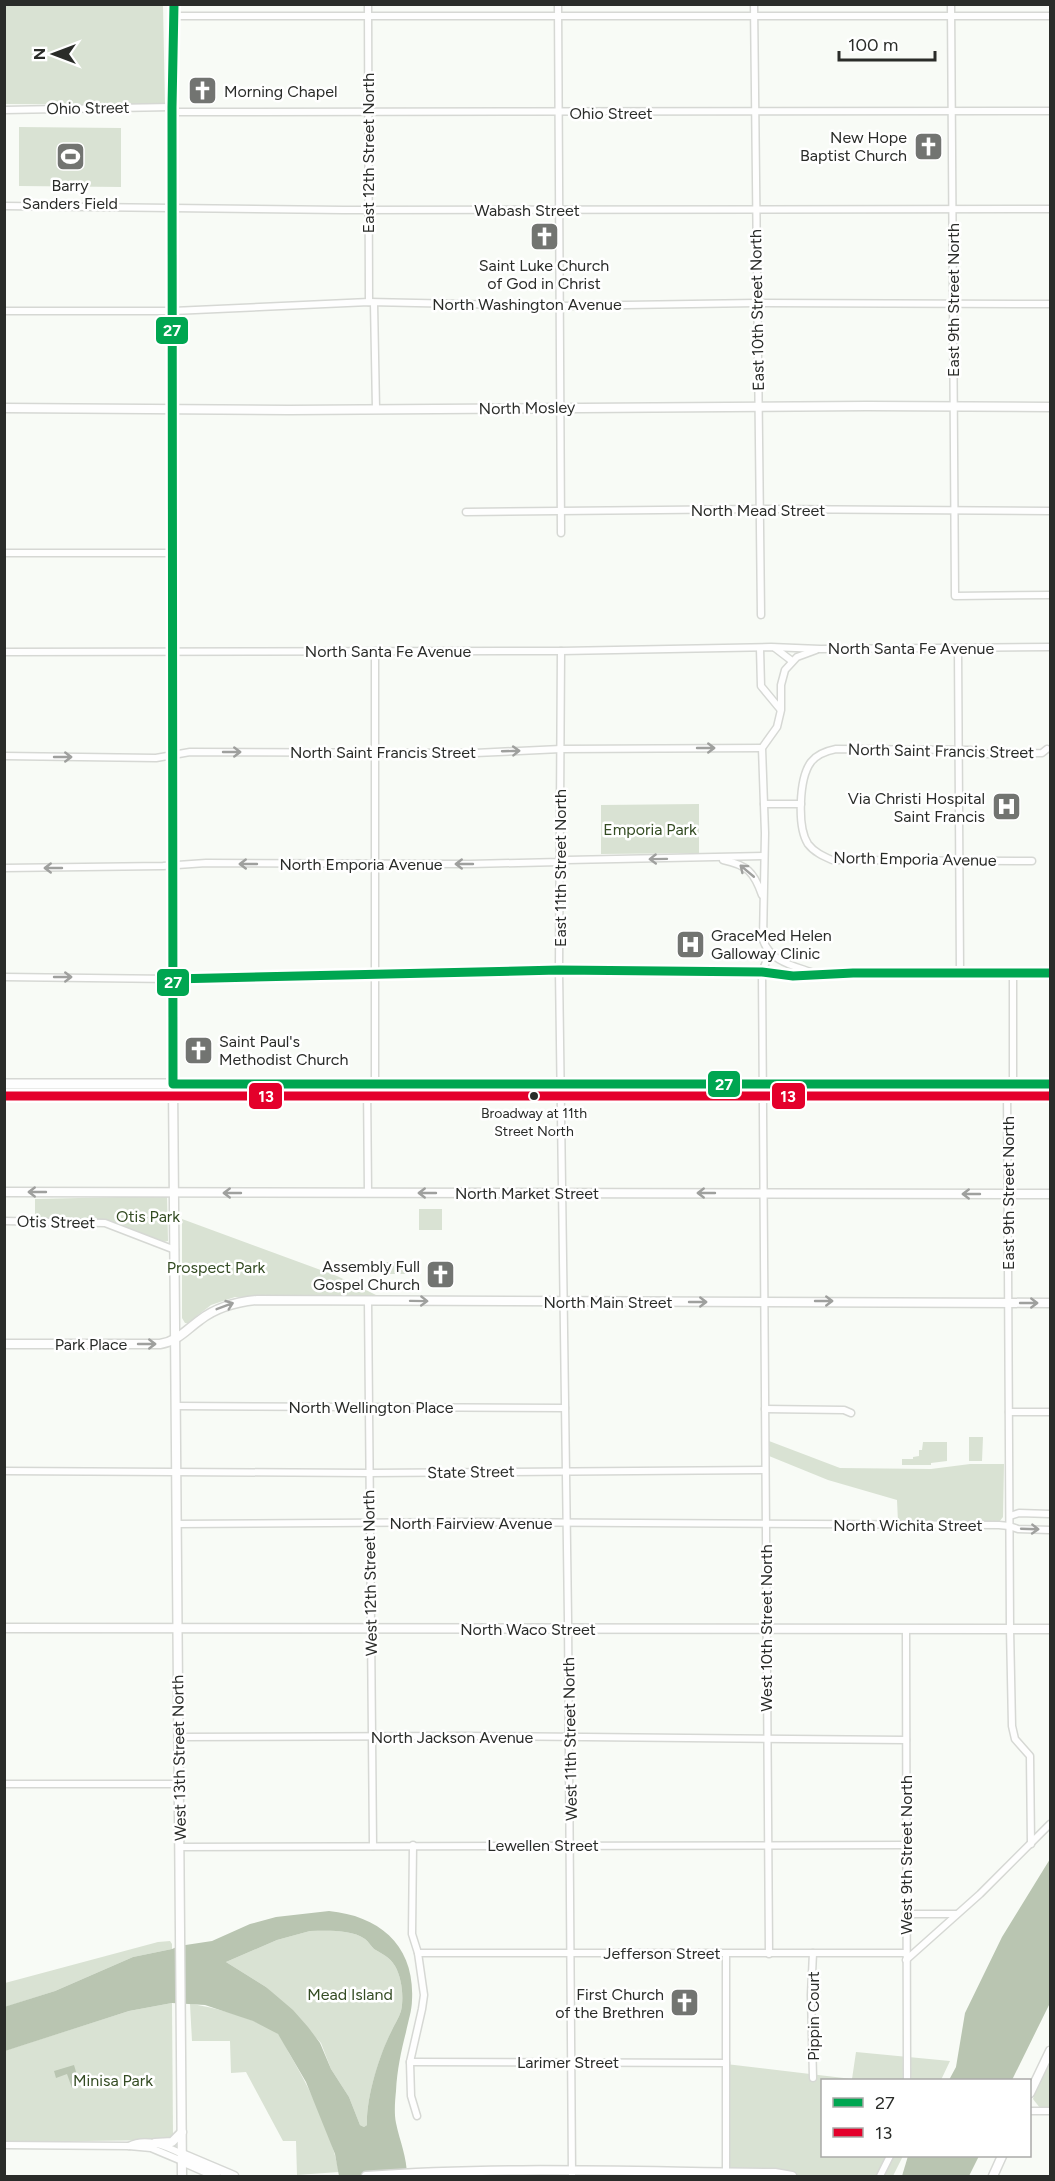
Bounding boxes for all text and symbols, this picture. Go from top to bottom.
north arrow [24,24,84,84]
scale bar [839,24,935,62]
text: 100 m [848,34,898,56]
text: N [30,48,49,60]
street label: East 12th Street North [359,73,378,233]
church icon: Morning Chapel [187,75,219,107]
place label: Morning Chapel [224,82,337,101]
street label: Ohio Street [46,98,130,118]
street label: Ohio Street [569,104,653,123]
place label: New Hope Baptist Church [800,128,907,165]
church icon: New Hope Baptist Church [912,130,944,162]
sports icon: Barry Sanders Field [54,141,86,173]
place label: Barry Sanders Field [22,176,118,213]
street label: Wabash Street [474,201,580,220]
church icon: Saint Luke Church of God in Christ [528,221,560,253]
street label: East 9th Street North [944,223,963,377]
street label: East 10th Street North [746,229,768,391]
place label: Saint Luke Church of God in Christ [479,256,609,293]
street label: North Washington Avenue [432,295,622,314]
line badge: 27 [155,316,189,345]
text: 27 [163,321,181,340]
street label: North Mosley [478,398,576,418]
street label: North Mead Street [691,501,825,520]
street label: North Santa Fe Avenue [828,639,994,658]
street label: North Santa Fe Avenue [305,642,471,661]
street label: North Saint Francis Street [848,740,1034,762]
one-way arrow [695,742,715,754]
street label: North Saint Francis Street [290,743,476,762]
one-way arrow [221,746,241,758]
one-way arrow [500,746,520,757]
one-way arrow [52,751,72,763]
street label: East 11th Street North [551,789,570,947]
place label: Via Christi Hospital Saint Francis [848,789,985,826]
hospital icon: Via Christi Hospital Saint Francis [990,791,1022,823]
park label: Emporia Park [603,820,697,839]
street label: North Emporia Avenue [833,848,997,870]
one-way arrow [649,853,669,865]
street label: North Emporia Avenue [279,855,443,874]
one-way arrow [238,858,258,870]
one-way arrow [454,858,474,870]
one-way arrow [43,862,63,873]
one-way arrow [739,865,755,878]
place label: GraceMed Helen Galloway Clinic [711,926,832,963]
hospital icon: GraceMed Helen Galloway Clinic [674,928,706,960]
line badge: 27 [156,968,190,997]
one-way arrow [52,971,72,983]
text: 27 [164,973,182,992]
place label: Saint Paul's Methodist Church [219,1032,349,1069]
church icon: Saint Paul's Methodist Church [182,1034,214,1066]
line badge: 27 [707,1070,741,1098]
text: 27 [715,1075,733,1094]
line badge: 13 [248,1082,283,1110]
line badge: 13 [771,1082,806,1110]
text: 13 [258,1087,274,1106]
text: 13 [780,1087,796,1106]
marker: Broadway at 11th Street North [528,1090,540,1102]
place label: Broadway at 11th Street North [481,1105,587,1140]
street label: East 9th Street North [999,1116,1018,1270]
street label: North Market Street [455,1184,599,1203]
one-way arrow [27,1186,47,1198]
one-way arrow [222,1187,242,1199]
one-way arrow [417,1187,437,1199]
one-way arrow [696,1187,716,1199]
one-way arrow [962,1188,982,1200]
park label: Otis Park [116,1207,180,1226]
street label: Otis Street [17,1212,95,1232]
place label: Assembly Full Gospel Church [313,1257,420,1294]
park label: Prospect Park [167,1258,266,1277]
church icon: Assembly Full Gospel Church [425,1259,457,1291]
street label: North Main Street [543,1293,673,1312]
one-way arrow [408,1295,428,1307]
one-way arrow [813,1295,833,1307]
one-way arrow [687,1296,707,1308]
one-way arrow [1019,1297,1039,1309]
one-way arrow [215,1300,234,1311]
street label: Park Place [55,1335,128,1354]
one-way arrow [136,1338,156,1350]
street label: North Wellington Place [288,1398,454,1417]
street label: State Street [427,1462,515,1482]
street label: West 12th Street North [359,1490,381,1656]
street label: North Fairview Avenue [389,1514,553,1533]
street label: North Wichita Street [833,1516,983,1535]
one-way arrow [1019,1524,1039,1535]
street label: West 10th Street North [757,1544,776,1712]
street label: North Waco Street [460,1620,596,1639]
street label: West 11th Street North [559,1657,581,1821]
street label: West 13th Street North [168,1675,190,1841]
street label: North Jackson Avenue [371,1728,534,1747]
street label: West 9th Street North [897,1775,916,1935]
street label: Lewellen Street [487,1836,599,1855]
street label: Jefferson Street [603,1944,721,1963]
street label: Pippin Court [804,1971,823,2061]
park label: Mead Island [307,1985,393,2004]
place label: First Church of the Brethren [555,1985,664,2022]
church icon: First Church of the Brethren [669,1987,701,2019]
street label: Larimer Street [517,2053,619,2072]
park label: Minisa Park [73,2071,153,2090]
legend [821,2079,1031,2157]
text: 27 [875,2092,895,2114]
text: 13 [875,2122,892,2144]

